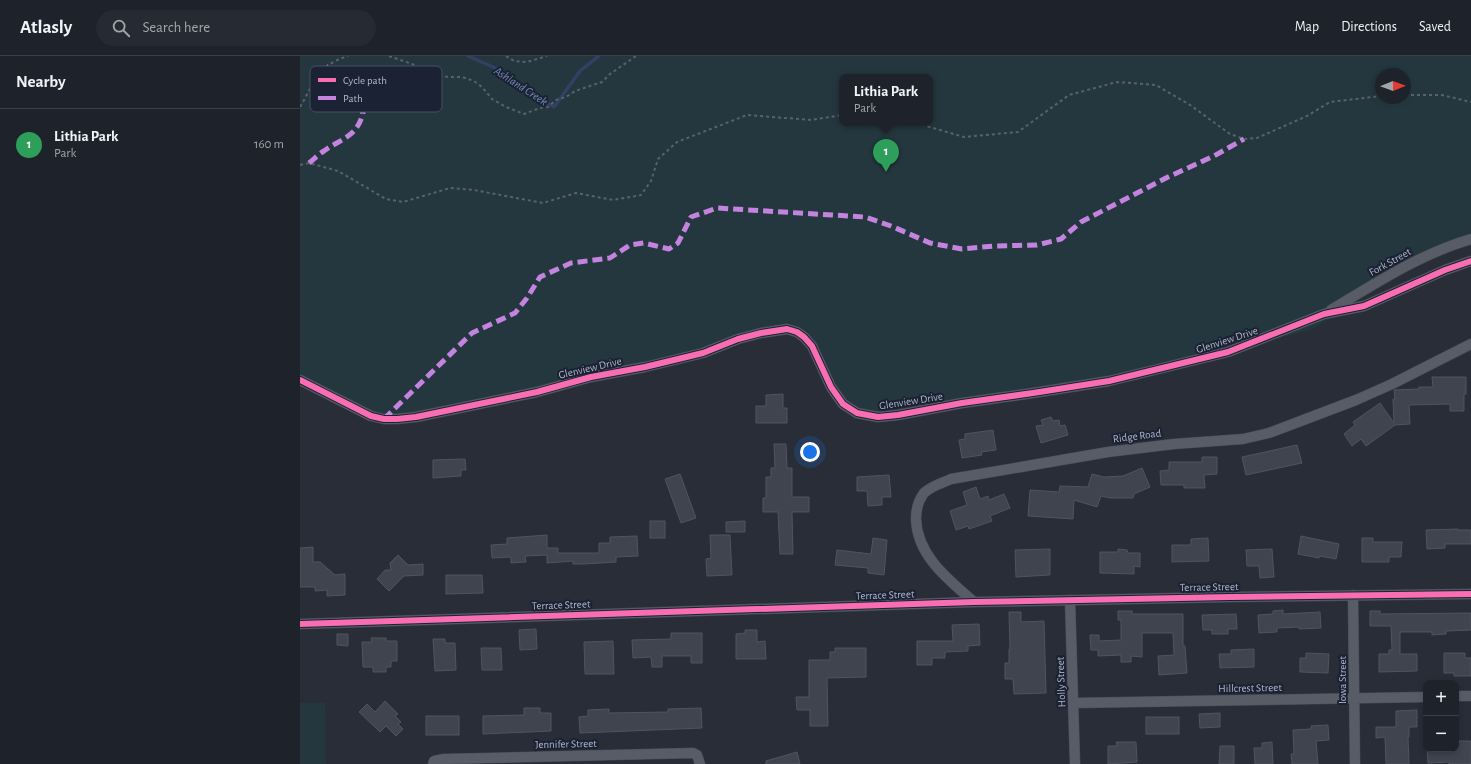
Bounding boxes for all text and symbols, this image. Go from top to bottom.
search box [96,10,376,46]
icon: search [110,17,132,39]
text: Atlasly [20,18,72,37]
text: Search here [142,20,210,35]
text: Map [1295,20,1319,34]
text: Directions [1341,20,1397,34]
text: Saved [1419,20,1451,34]
water label: Ashland Creek [491,64,550,108]
legend [310,66,442,112]
north arrow [1375,68,1411,104]
text: Nearby [16,73,66,90]
popup [839,74,933,126]
text: Cycle path [343,75,387,86]
text: Lithia Park [854,84,918,99]
text: Path [343,93,363,104]
text: Park [854,102,876,115]
text: Lithia Park [54,129,118,144]
text: 1 [27,138,31,151]
text: 160 m [254,138,284,151]
pin: 1 [873,139,899,172]
text: Park [54,147,76,160]
street label: Fork Street [1367,246,1413,278]
street label: Glenview Drive [1195,325,1259,355]
street label: Glenview Drive [557,355,623,381]
street label: Glenview Drive [878,391,944,411]
street label: Ridge Road [1112,428,1162,444]
your location [800,442,820,462]
street label: Terrace Street [1179,581,1239,593]
street label: Terrace Street [855,588,915,602]
street label: Terrace Street [531,598,591,612]
street label: Holly Street [1055,656,1067,707]
street label: Iowa Street [1337,656,1348,704]
map controls [1423,680,1459,752]
button: + [1423,680,1459,716]
street label: Hillcrest Street [1218,682,1282,694]
button: − [1423,716,1459,752]
street label: Jennifer Street [535,738,597,750]

